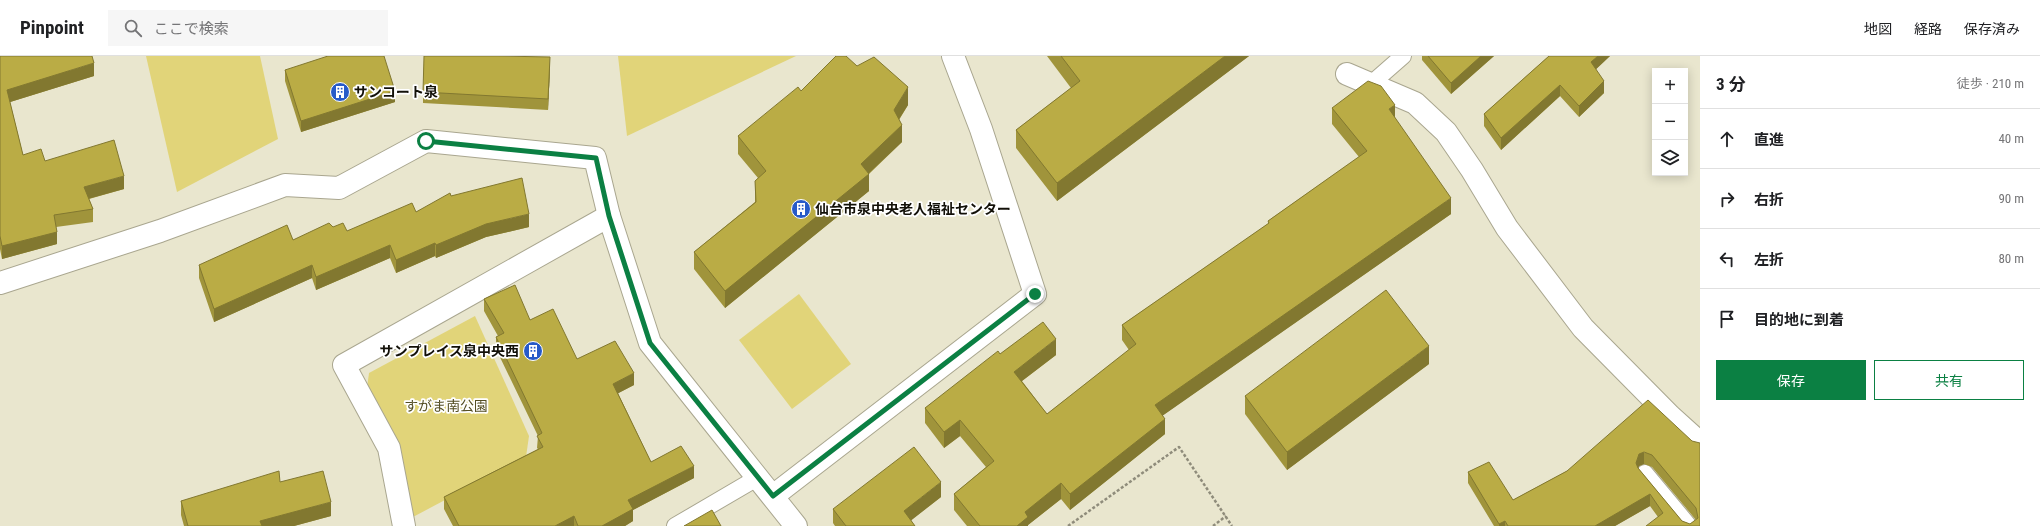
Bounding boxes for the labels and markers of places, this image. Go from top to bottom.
building icon: サンコート泉 [329,81,351,103]
place label: サンコート泉 [354,84,438,100]
building icon: 仙台市泉中央老人福祉センター [790,198,812,220]
place label: 仙台市泉中央老人福祉センター [815,201,1011,217]
building icon: サンプレイス泉中央西 [522,340,544,362]
place label: サンプレイス泉中央西 [380,343,519,359]

